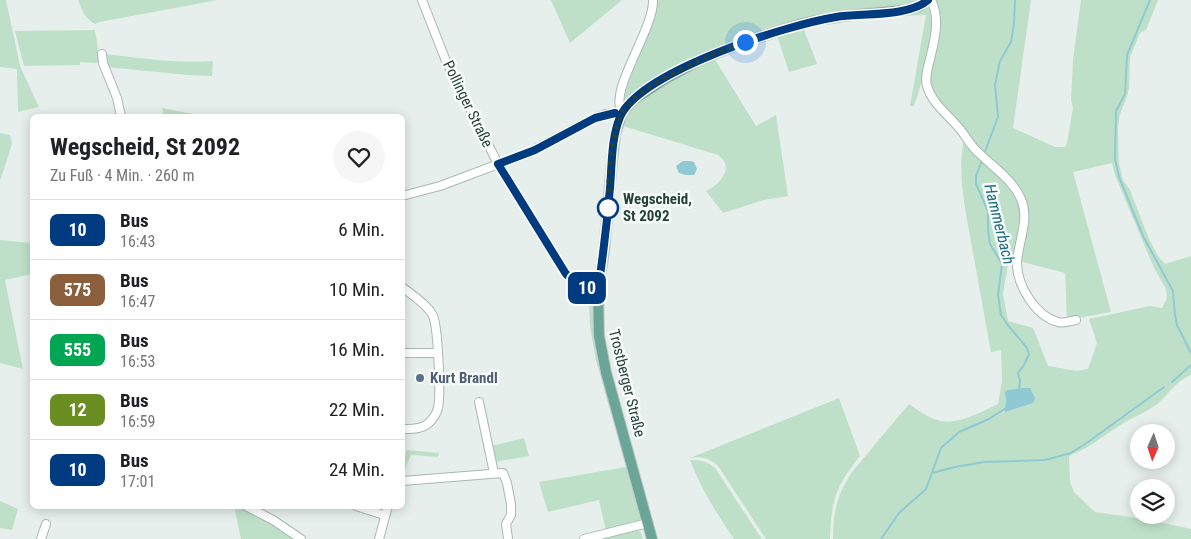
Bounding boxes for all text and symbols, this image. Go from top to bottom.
your location [733,30,758,55]
street label: Pollinger Straße [439,58,497,150]
button: heart [333,131,385,183]
text: Wegscheid, St 2092 [50,133,240,161]
text: Zu Fuß · 4 Min. · 260 m [50,166,194,185]
water label: Hammerbach [980,182,1019,266]
place label: Wegscheid, St 2092 [623,190,692,225]
marker: Wegscheid, St 2092 [597,197,619,219]
text: Bus [120,209,149,232]
text: 6 Min. [338,218,385,241]
text: 10 [68,219,87,240]
text: 16:43 [120,232,155,251]
text: Bus [120,269,149,292]
line badge: 10 [564,272,610,304]
text: 10 [578,277,596,298]
text: 10 Min. [329,278,385,301]
text: 575 [64,279,91,300]
text: 16:47 [120,292,155,311]
street label: Trostberger Straße [605,327,649,439]
text: Bus [120,329,149,352]
text: 16 Min. [329,338,385,361]
text: 555 [64,339,91,360]
text: 16:53 [120,352,155,371]
place label: Kurt Brandl [430,369,498,387]
marker: Kurt Brandl [414,372,426,384]
text: Bus [120,389,149,412]
text: 22 Min. [329,398,385,421]
text: 12 [68,399,87,420]
text: 16:59 [120,412,155,431]
north arrow [1130,424,1175,469]
map controls [1130,424,1175,524]
text: Bus [120,449,149,472]
text: 24 Min. [329,458,385,481]
text: 10 [68,459,87,480]
text: 17:01 [120,472,155,491]
button: layers [1130,479,1175,524]

